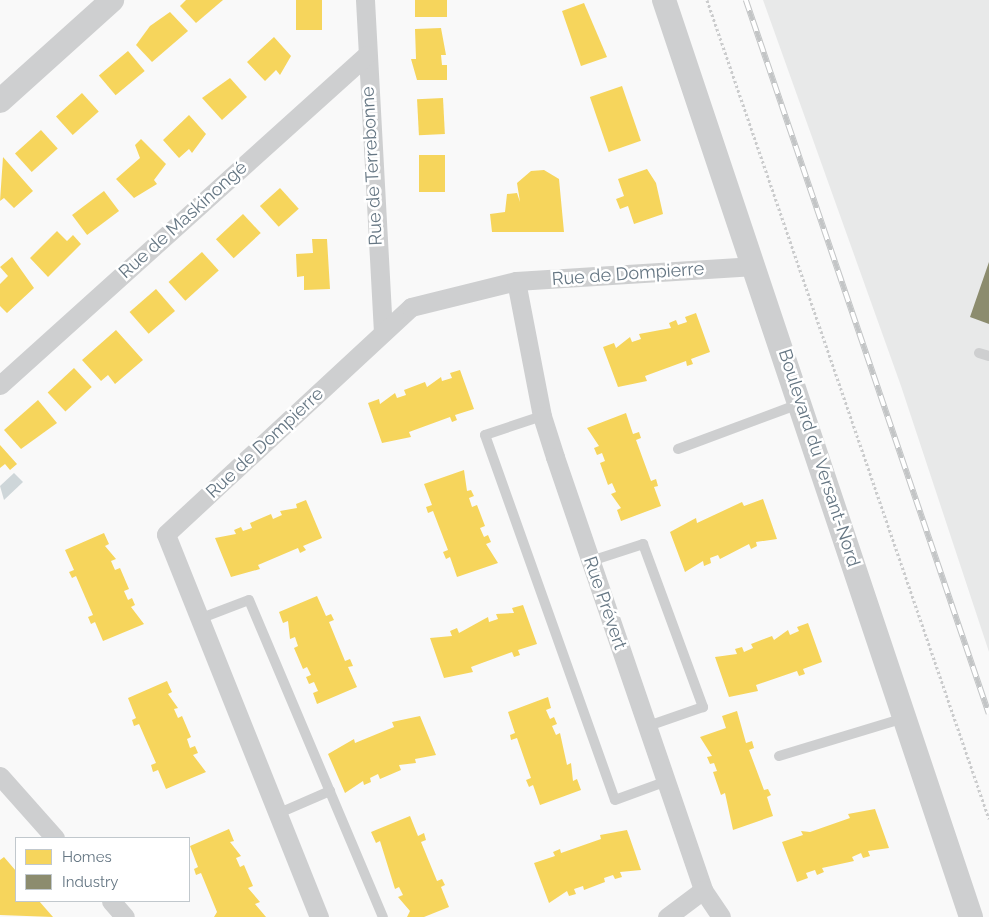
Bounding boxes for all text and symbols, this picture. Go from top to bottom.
street label: Rue de Terrebonne [357,86,387,246]
street label: Rue de Maskinongé [115,157,251,283]
street label: Rue de Dompierre [551,258,705,290]
street label: Boulevard du Versant-Nord [773,346,865,570]
street label: Rue de Dompierre [202,383,328,503]
street label: Rue Prévert [579,554,631,652]
legend [15,837,190,902]
text: Homes [62,848,112,866]
text: Industry [62,873,118,891]

